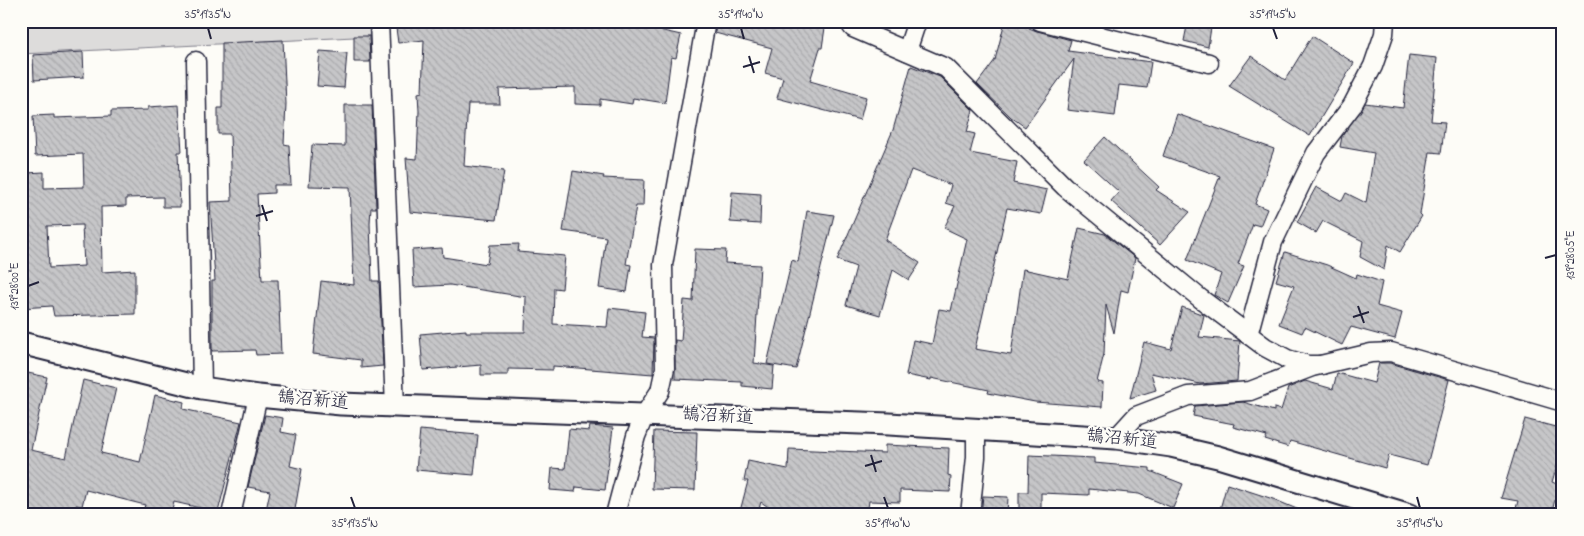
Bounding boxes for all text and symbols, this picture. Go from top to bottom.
text: 35°19'35"N [185,6,231,24]
text: 35°19'40"N [719,6,763,24]
text: 35°19'45"N [1250,6,1296,24]
text: 139°28'05"E [1562,230,1580,280]
text: 139°28'00"E [6,262,24,310]
street label: 鵠沼新道 [276,385,350,417]
street label: 鵠沼新道 [681,402,755,432]
street label: 鵠沼新道 [1085,423,1159,457]
text: 35°19'35"N [332,515,378,533]
text: 35°19'40"N [866,515,910,533]
text: 35°19'45"N [1397,515,1443,533]

